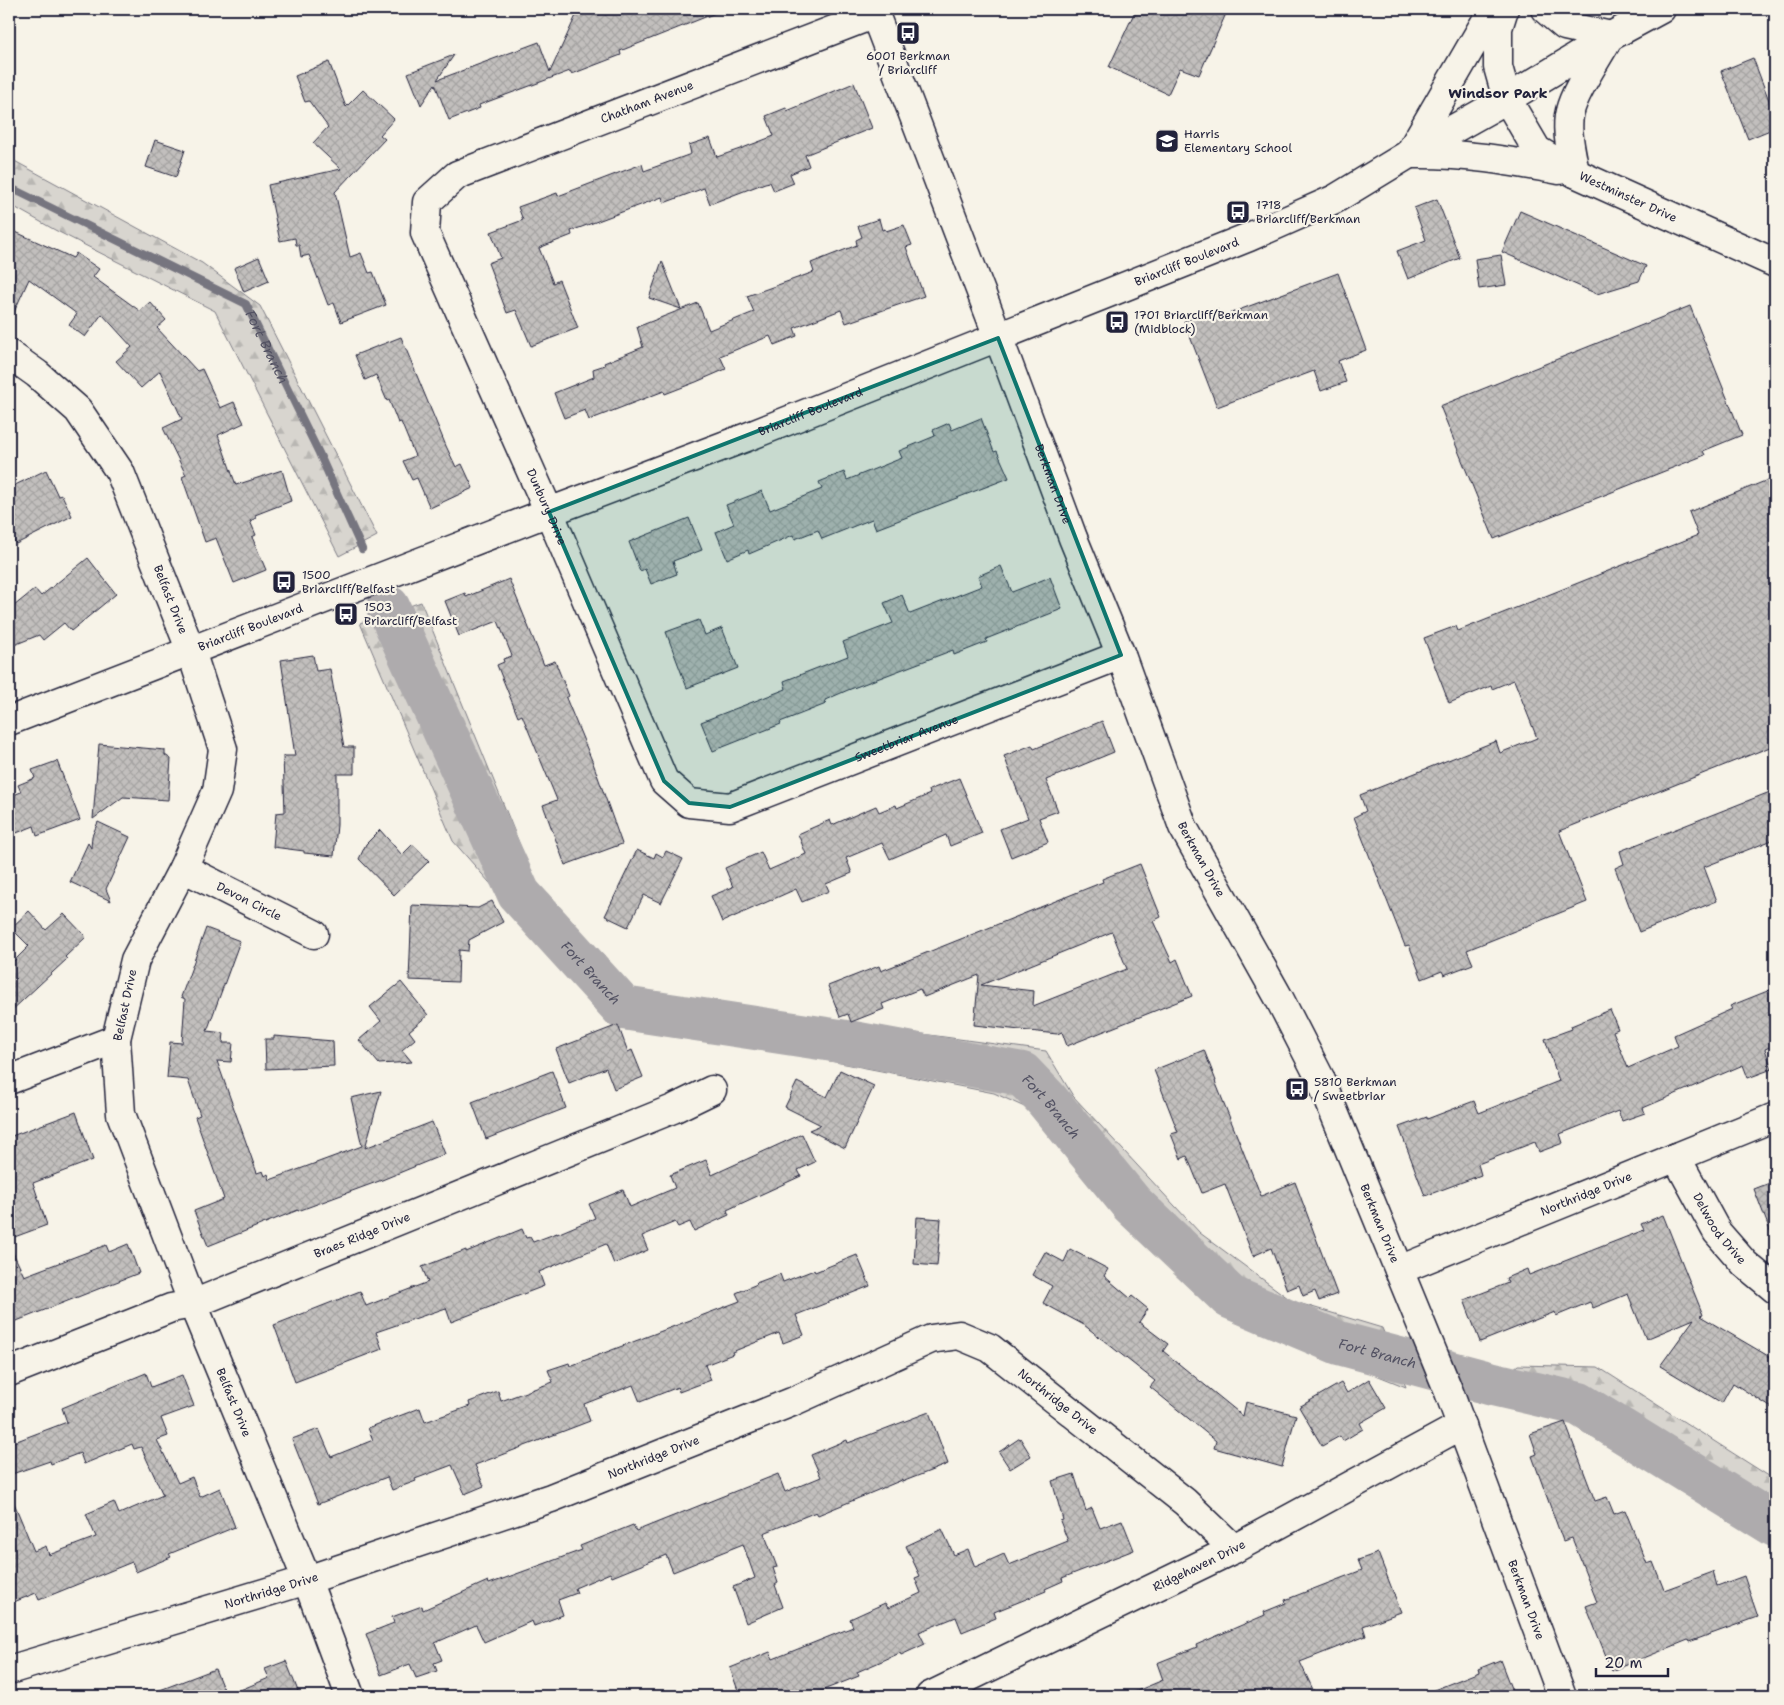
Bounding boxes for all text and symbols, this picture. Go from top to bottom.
bus stop icon: 6001 Berkman / Briarcliff [895,20,921,46]
place label: 6001 Berkman / Briarcliff [866,48,950,78]
street label: Chatham Avenue [598,77,696,127]
district label: Windsor Park [1448,84,1548,102]
place label: Harris Elementary School [1184,126,1292,156]
school or university icon: Harris Elementary School [1154,128,1180,154]
street label: Westminster Drive [1577,168,1680,226]
place label: 1718 Briarcliff/Berkman [1256,197,1360,227]
bus stop icon: 1718 Briarcliff/Berkman [1225,199,1251,225]
street label: Briarcliff Boulevard [1132,234,1242,290]
water label: Fort Branch [241,307,293,387]
place label: 1701 Briarcliff/Berkman (Midblock) [1134,307,1268,337]
bus stop icon: 1701 Briarcliff/Berkman (Midblock) [1104,309,1130,335]
street label: Briarcliff Boulevard [756,384,865,440]
street label: Berkman Drive [1031,442,1075,526]
street label: Dunbury Drive [523,466,570,548]
street label: Belfast Drive [150,563,192,637]
place label: 1500 Briarcliff/Belfast [302,567,395,597]
bus stop icon: 1500 Briarcliff/Belfast [271,569,297,595]
place label: 1503 Briarcliff/Belfast [364,599,457,629]
street label: Briarcliff Boulevard [196,600,306,655]
bus stop icon: 1503 Briarcliff/Belfast [333,601,359,627]
street label: Sweetbriar Avenue [852,711,961,766]
street label: Berkman Drive [1174,820,1229,900]
street label: Devon Circle [214,878,285,925]
water label: Fort Branch [557,937,624,1008]
street label: Belfast Drive [110,967,140,1042]
water label: Fort Branch [1018,1070,1084,1143]
place label: 5810 Berkman / Sweetbriar [1314,1074,1397,1104]
bus stop icon: 5810 Berkman / Sweetbriar [1284,1076,1310,1102]
street label: Northridge Drive [1538,1168,1634,1220]
street label: Berkman Drive [1356,1181,1403,1266]
street label: Delwood Drive [1689,1190,1750,1268]
street label: Braes Ridge Drive [311,1209,413,1262]
water label: Fort Branch [1337,1334,1419,1372]
street label: Northridge Drive [1015,1365,1101,1438]
street label: Belfast Drive [212,1366,255,1439]
street label: Northridge Drive [605,1432,702,1483]
street label: Ridgehaven Drive [1150,1536,1248,1595]
street label: Berkman Drive [1504,1558,1548,1642]
street label: Northridge Drive [222,1569,321,1613]
scale bar [1596,1645,1669,1677]
text: 20 m [1604,1653,1643,1673]

